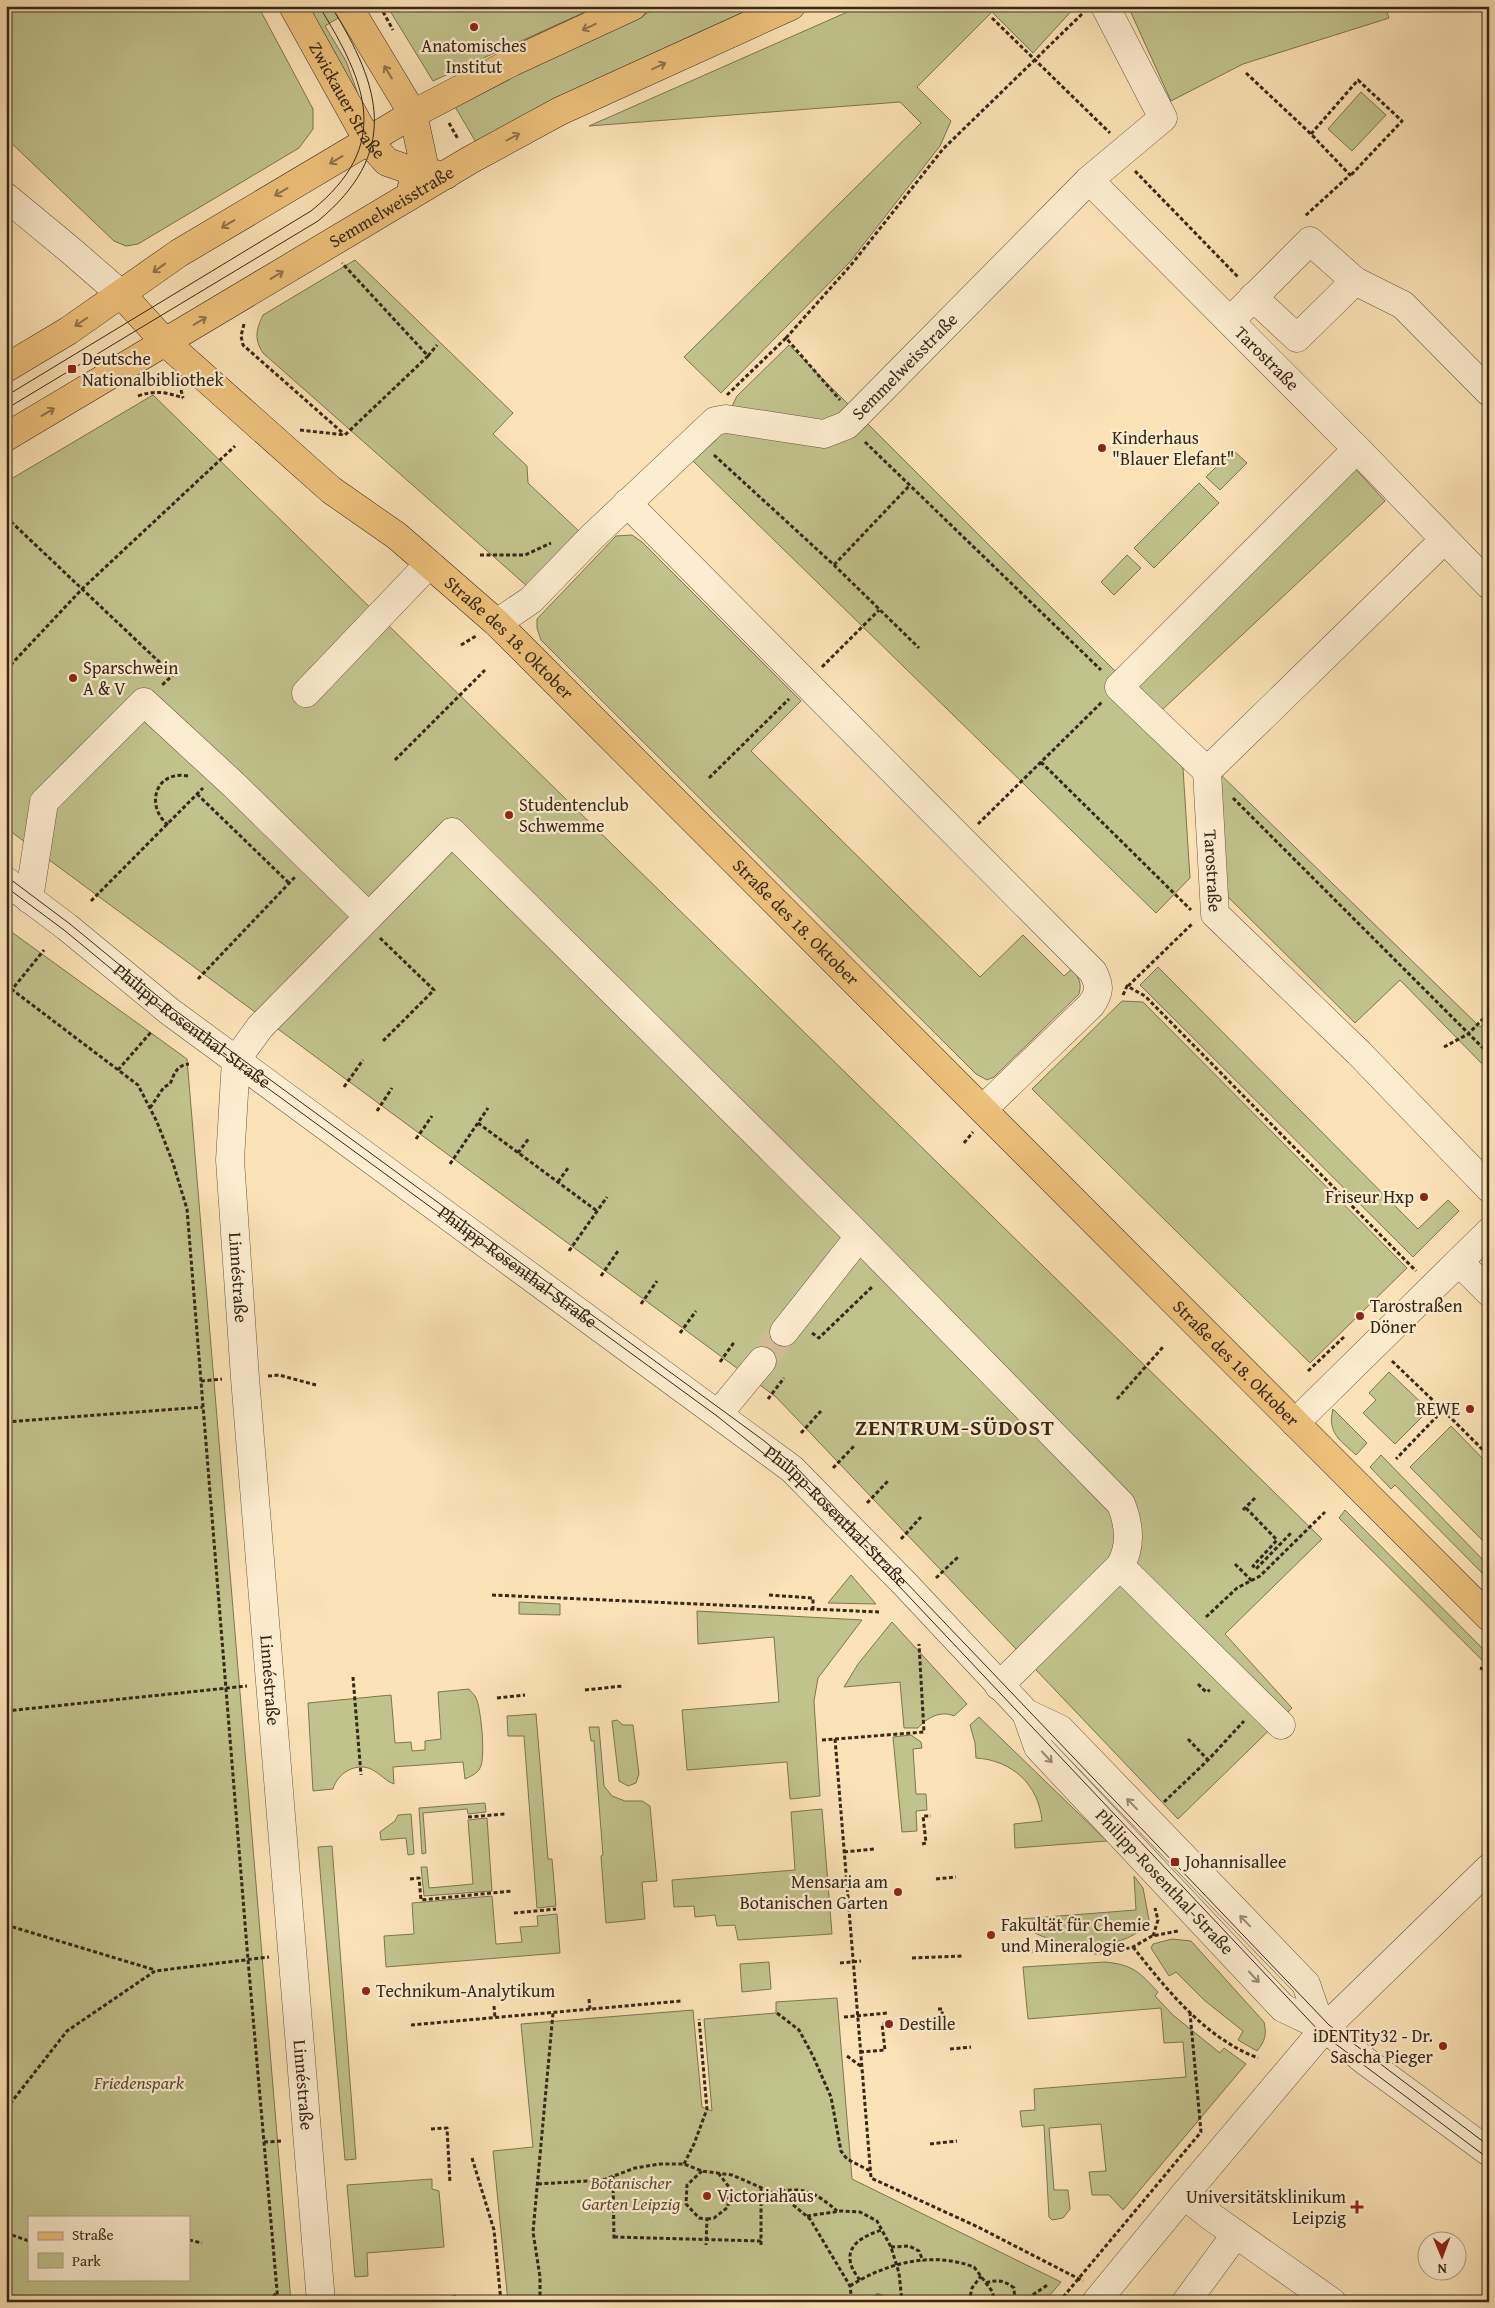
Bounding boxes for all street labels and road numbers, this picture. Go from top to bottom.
street label: Zwickauer Straße [302,37,392,165]
street label: Semmelweisstraße [324,159,459,254]
street label: Semmelweisstraße [845,306,964,426]
street label: Tarostraße [1229,319,1306,397]
street label: Straße des 18. Oktober [439,569,581,706]
street label: Tarostraße [1197,829,1229,913]
street label: Straße des 18. Oktober [727,852,866,992]
street label: Philipp-Rosenthal-Straße [108,957,277,1095]
street label: Philipp-Rosenthal-Straße [432,1199,603,1335]
street label: Linnéstraße [222,1231,255,1324]
street label: Straße des 18. Oktober [1167,1293,1306,1433]
street label: Philipp-Rosenthal-Straße [759,1439,914,1592]
street label: Linnéstraße [253,1634,288,1727]
street label: Philipp-Rosenthal-Straße [1089,1802,1241,1961]
street label: Linnéstraße [286,2039,321,2131]

